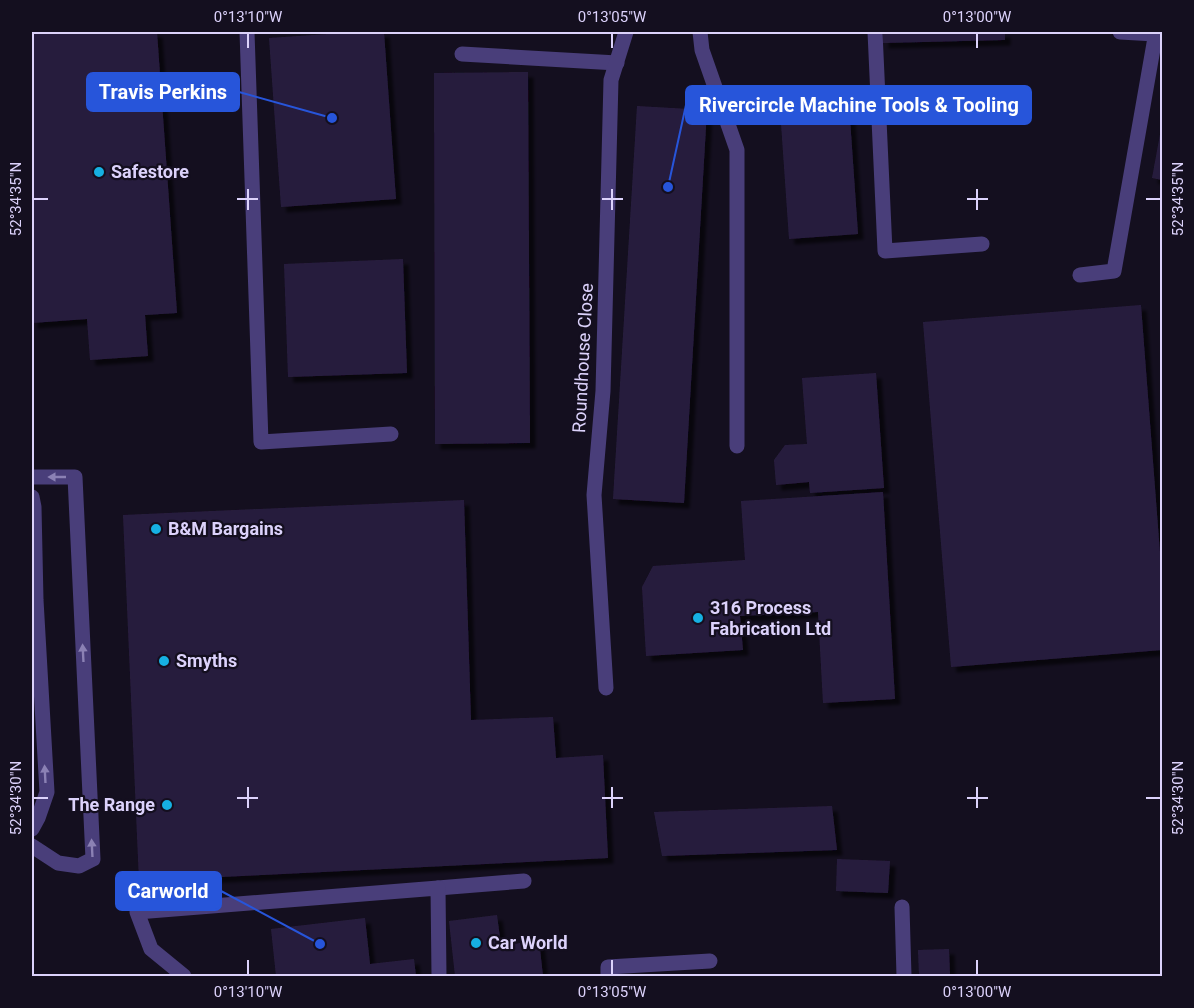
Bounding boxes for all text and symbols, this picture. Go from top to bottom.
text: 0°13'10"W [214,8,282,26]
text: 0°13'05"W [578,8,646,26]
text: 0°13'00"W [943,8,1011,26]
callout: Travis Perkins [87,73,239,111]
text: Travis Perkins [99,80,227,104]
callout: Rivercircle Machine Tools & Tooling [686,86,1031,124]
text: Rivercircle Machine Tools & Tooling [699,93,1019,117]
place label: Safestore [111,161,189,182]
text: 52°34'35"N [7,162,25,236]
text: 52°34'35"N [1169,162,1187,236]
marker: Safestore [92,165,106,179]
street label: Roundhouse Close [568,283,597,433]
one-way arrow [48,472,67,482]
place label: B&M Bargains [168,518,283,539]
marker: B&M Bargains [149,522,163,536]
place label: 316 Process Fabrication Ltd [710,597,831,639]
marker: 316 Process Fabrication Ltd [691,611,705,625]
one-way arrow [79,644,88,663]
place label: Smyths [176,650,237,671]
marker: Smyths [157,654,171,668]
text: 52°34'30"N [7,761,25,835]
text: 52°34'30"N [1169,761,1187,835]
one-way arrow [41,764,50,783]
place label: The Range [68,794,155,815]
marker: The Range [160,798,174,812]
one-way arrow [88,839,97,858]
callout: Carworld [116,872,221,910]
text: Carworld [127,879,209,903]
place label: Car World [488,932,568,953]
marker: Car World [469,936,483,950]
text: 0°13'10"W [214,983,282,1001]
text: 0°13'05"W [578,983,646,1001]
text: 0°13'00"W [943,983,1011,1001]

